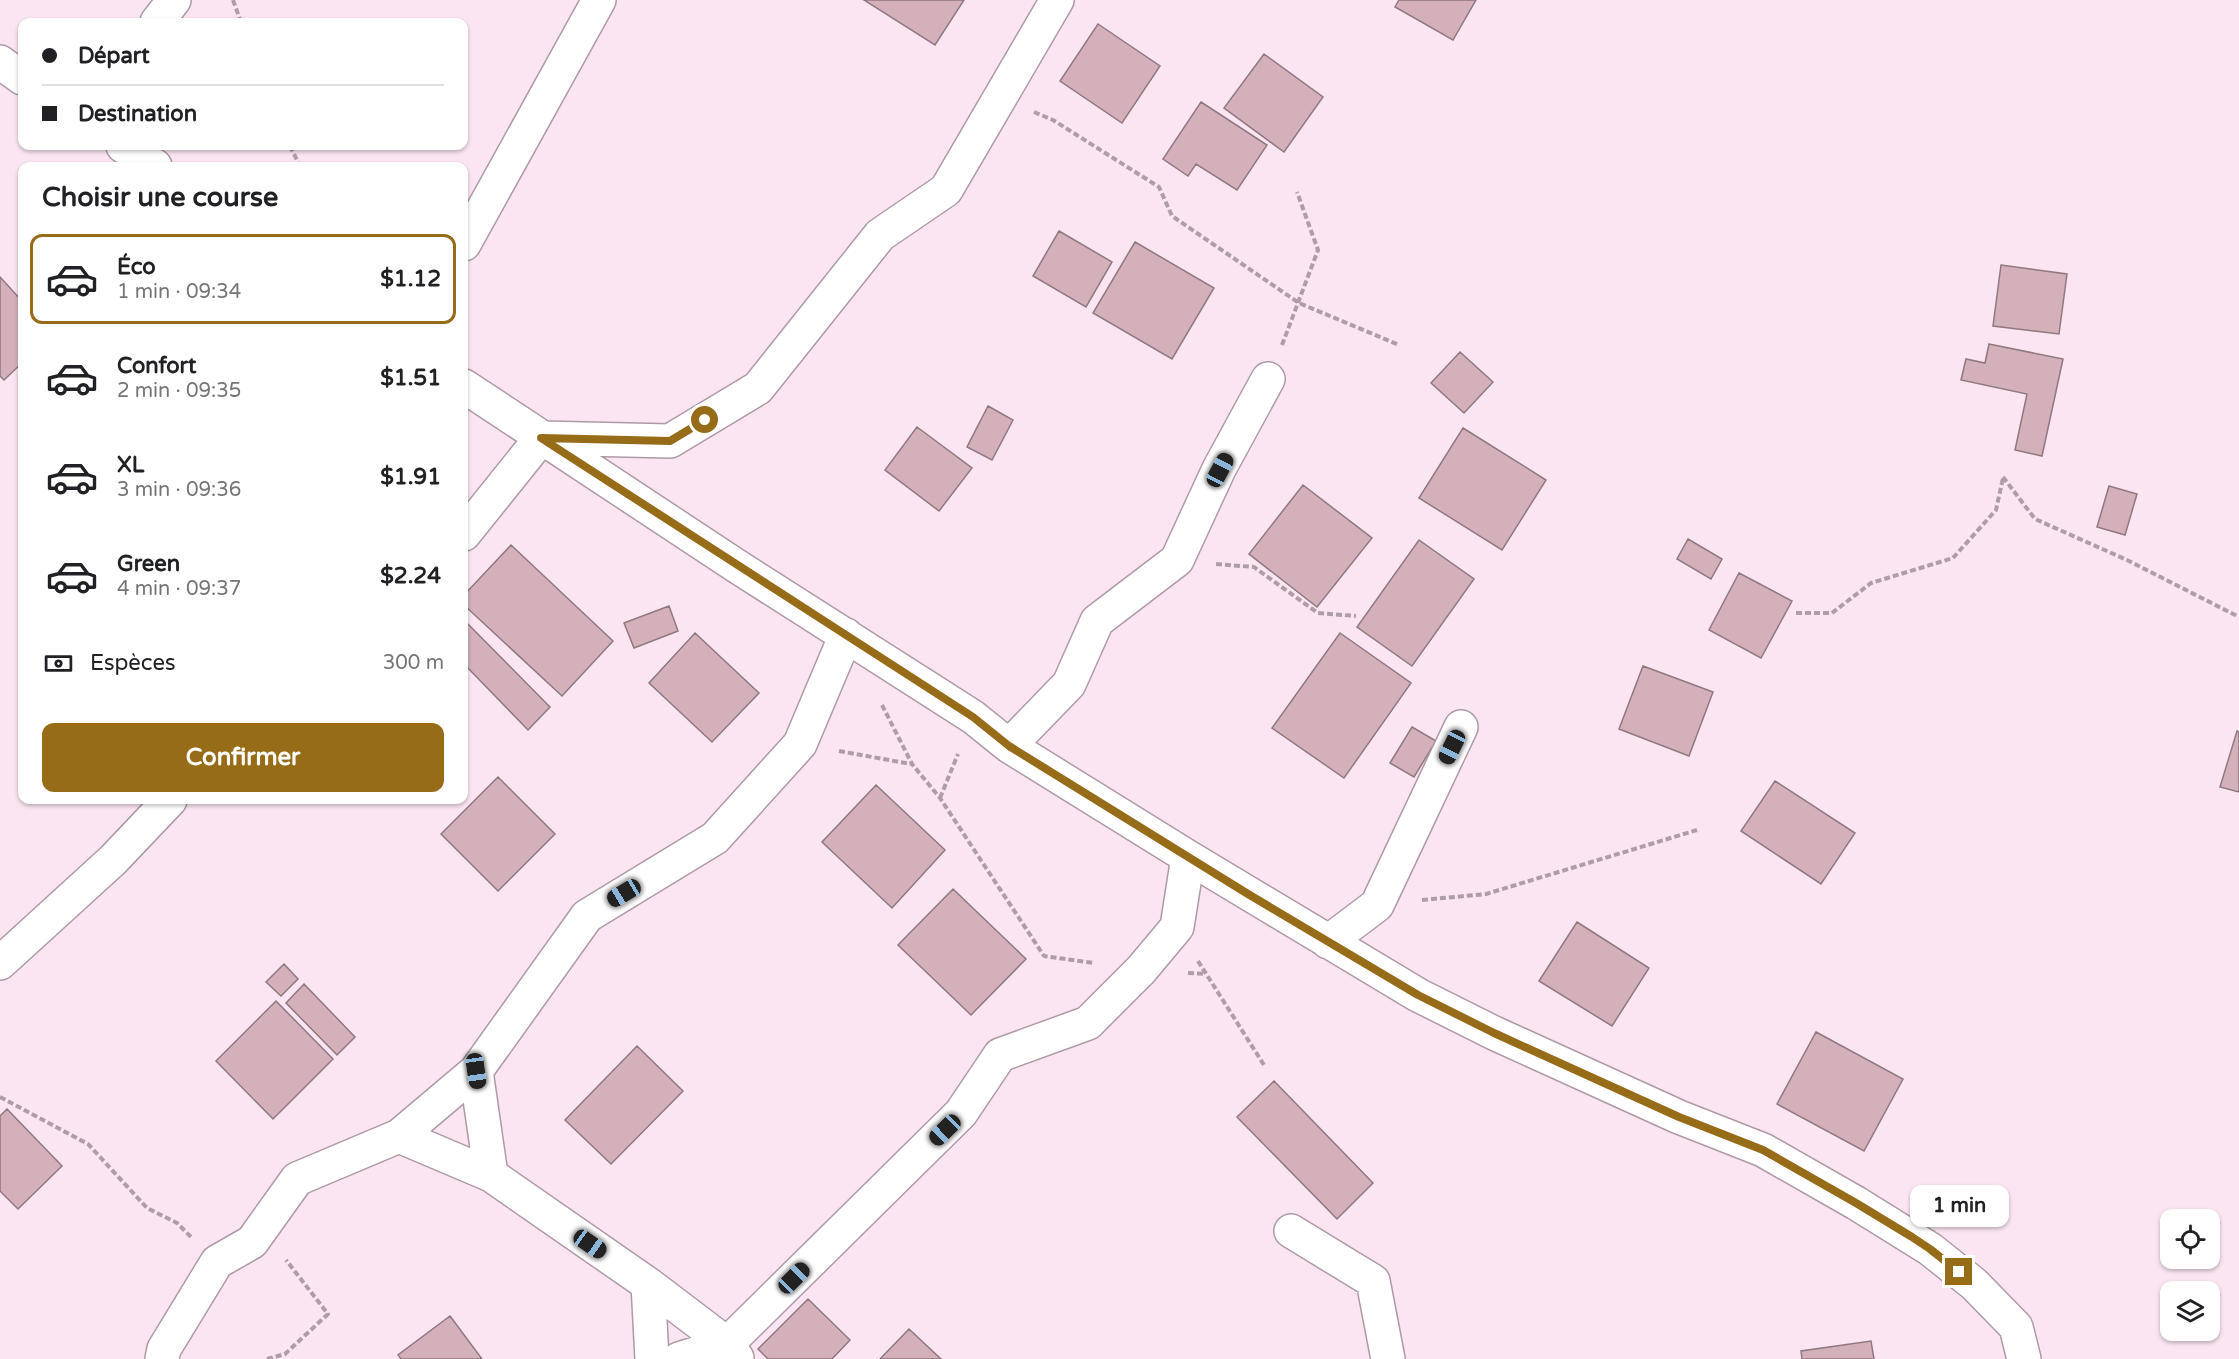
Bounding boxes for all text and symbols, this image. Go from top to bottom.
text: Départ [78,43,150,69]
text: Destination [78,101,197,127]
text: Choisir une course [42,181,278,214]
icon: car [45,252,99,306]
text: Éco [117,254,156,280]
text: $1.12 [380,266,441,292]
text: 1 min · 09:34 [117,280,241,304]
icon: car [45,351,99,405]
text: Confort [117,353,196,379]
text: $1.51 [380,365,441,391]
text: 2 min · 09:35 [117,379,241,403]
route start [691,406,718,433]
icon: car [45,450,99,504]
car [1204,450,1236,490]
text: XL [117,452,144,478]
text: $1.91 [380,464,441,490]
text: 3 min · 09:36 [117,478,241,502]
icon: car [45,549,99,603]
text: Green [117,551,180,577]
text: $2.24 [380,563,441,589]
text: 4 min · 09:37 [117,577,241,601]
icon: cash [42,647,75,680]
text: Espèces [90,650,175,676]
text: 300 m [383,651,444,675]
button: Confirmer [42,723,444,792]
car [1436,727,1468,767]
car [604,876,644,910]
car [465,1052,487,1090]
car [926,1111,964,1149]
callout: 1 min [1910,1185,2008,1227]
text: 1 min [1933,1194,1986,1218]
map controls [2160,1209,2220,1341]
button: locate [2160,1209,2220,1269]
car [570,1226,610,1262]
route end [1945,1258,1972,1285]
car [775,1259,813,1297]
button: layers [2160,1281,2220,1341]

